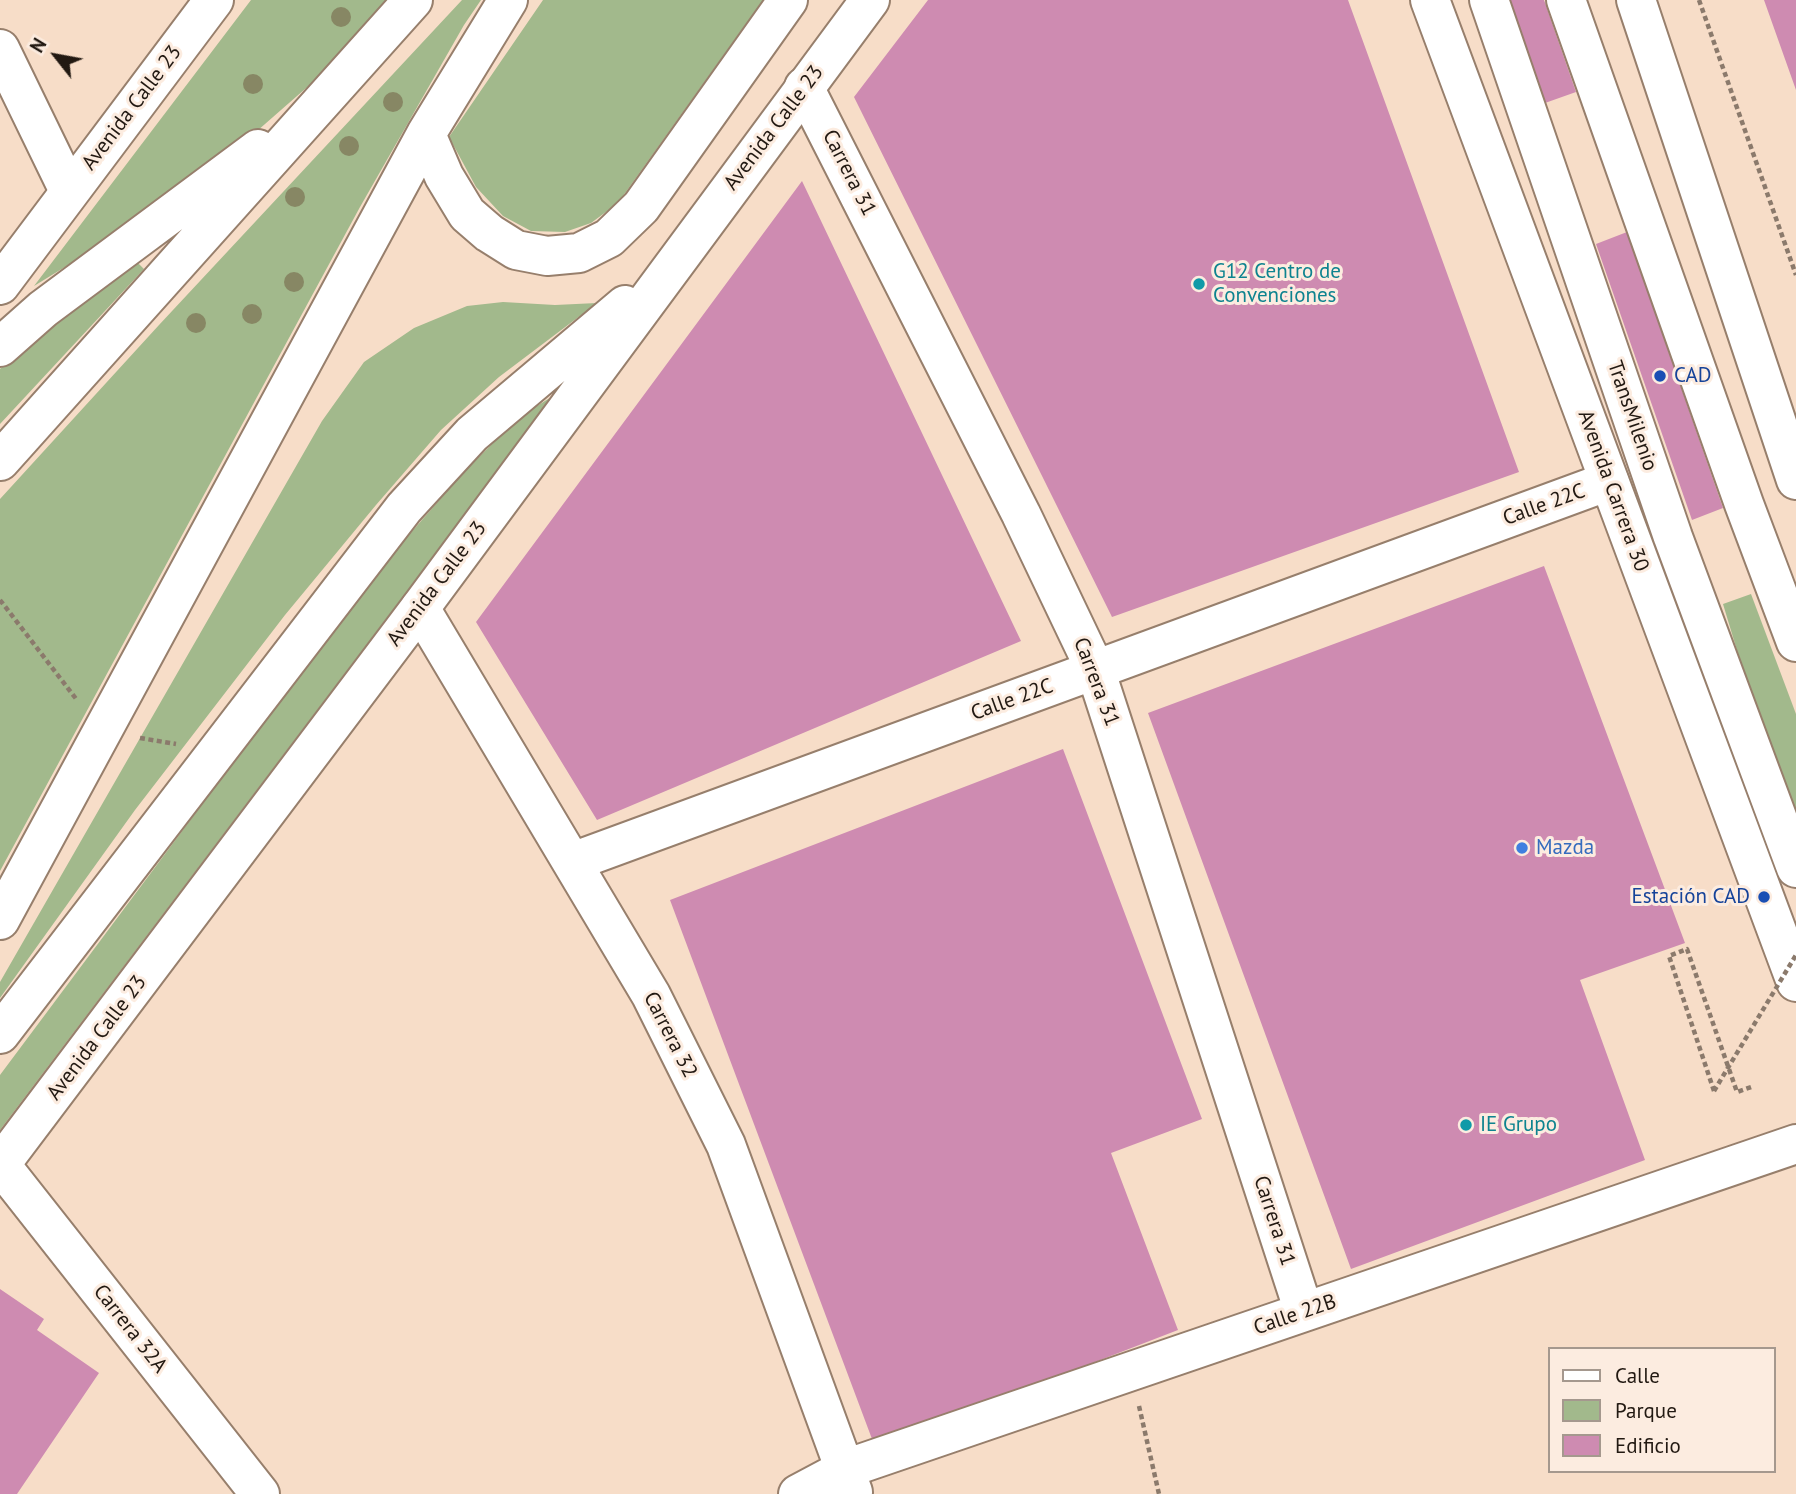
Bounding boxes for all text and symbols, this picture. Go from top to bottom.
north arrow [21,21,91,91]
text: N [24,34,51,57]
street label: Avenida Calle 23 [77,41,187,175]
street label: Avenida Calle 23 [719,61,829,195]
street label: Carrera 31 [817,126,881,220]
place label: G12 Centro de Convenciones [1213,259,1341,309]
marker: G12 Centro de Convenciones [1191,276,1207,292]
street label: TransMilenio [1601,358,1663,474]
place label: CAD [1674,363,1711,389]
marker: CAD [1652,368,1668,384]
street label: Avenida Carrera 30 [1572,407,1654,575]
street label: Calle 22C [1500,479,1588,531]
street label: Avenida Calle 23 [382,517,492,651]
street label: Carrera 31 [1068,634,1124,730]
street label: Calle 22C [968,674,1056,726]
place label: Mazda [1536,835,1594,861]
marker: Mazda [1514,840,1530,856]
place label: Estación CAD [1631,884,1750,910]
marker: Estación CAD [1756,889,1772,905]
street label: Avenida Calle 23 [42,971,152,1105]
street label: Carrera 32 [638,988,702,1082]
place label: IE Grupo [1480,1112,1557,1138]
marker: IE Grupo [1458,1117,1474,1133]
street label: Carrera 31 [1248,1173,1300,1269]
street label: Carrera 32A [88,1280,172,1378]
street label: Calle 22B [1250,1289,1340,1341]
legend [1548,1347,1775,1473]
text: Calle [1615,1362,1660,1389]
text: Parque [1615,1397,1677,1424]
text: Edificio [1615,1432,1681,1459]

